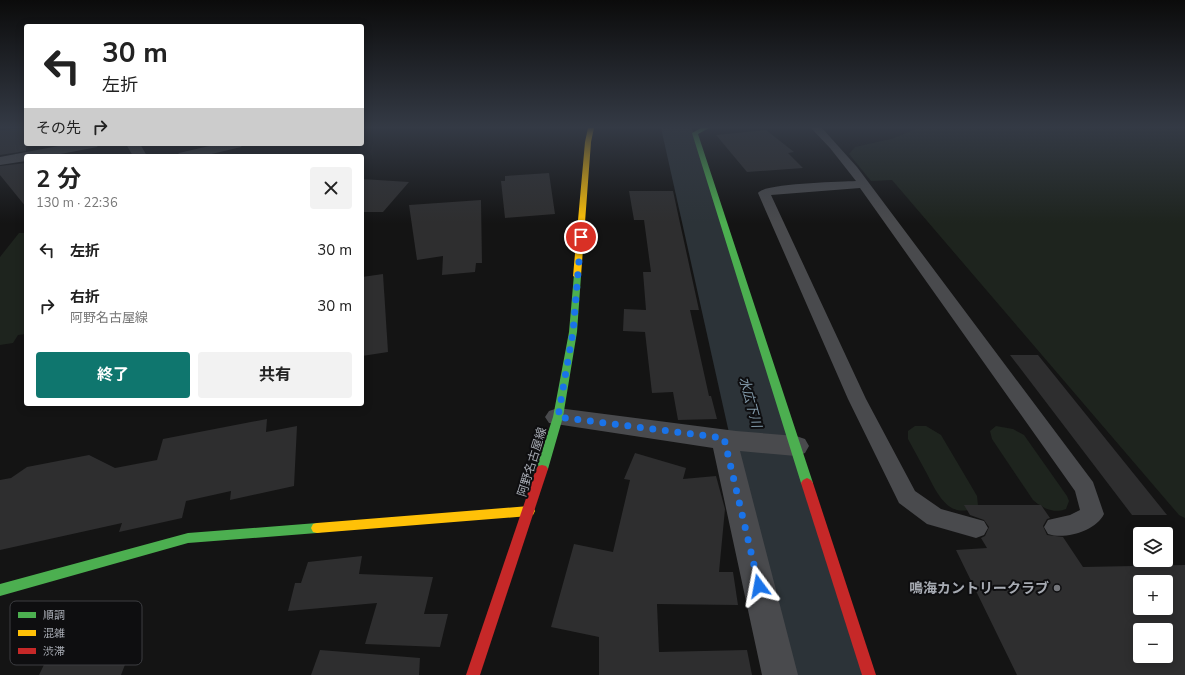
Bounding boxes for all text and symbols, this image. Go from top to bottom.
text: 30 m [102,34,168,72]
icon: left [36,40,88,92]
text: 左折 [102,73,138,97]
icon: right [89,116,111,138]
text: その先 [36,118,81,138]
text: 2 分 [36,163,81,195]
button: close [310,167,352,209]
text: 130 m · 22:36 [36,194,118,212]
pin [564,220,598,254]
icon: arrive [570,226,592,248]
icon: left [36,239,58,261]
text: 30 m [317,240,352,260]
text: 左折 [70,241,100,261]
text: 右折 [70,287,100,307]
icon: right [36,295,58,317]
text: 30 m [317,296,352,316]
text: 阿野名古屋線 [70,309,148,327]
button: 終了 [36,352,190,398]
button: 共有 [198,352,352,398]
water label: 水広下川 [735,375,766,432]
street label: 阿野名古屋線 [514,425,550,499]
map controls [1133,527,1173,663]
button: layers [1133,527,1173,567]
position arrow [738,565,780,607]
button: + [1133,575,1173,615]
place label: 鳴海カントリークラブ [909,579,1049,598]
marker: 鳴海カントリークラブ [1052,583,1062,593]
legend [10,601,142,665]
text: 順調 [43,608,65,623]
button: − [1133,623,1173,663]
text: 混雑 [43,626,65,641]
text: 渋滞 [43,644,65,659]

